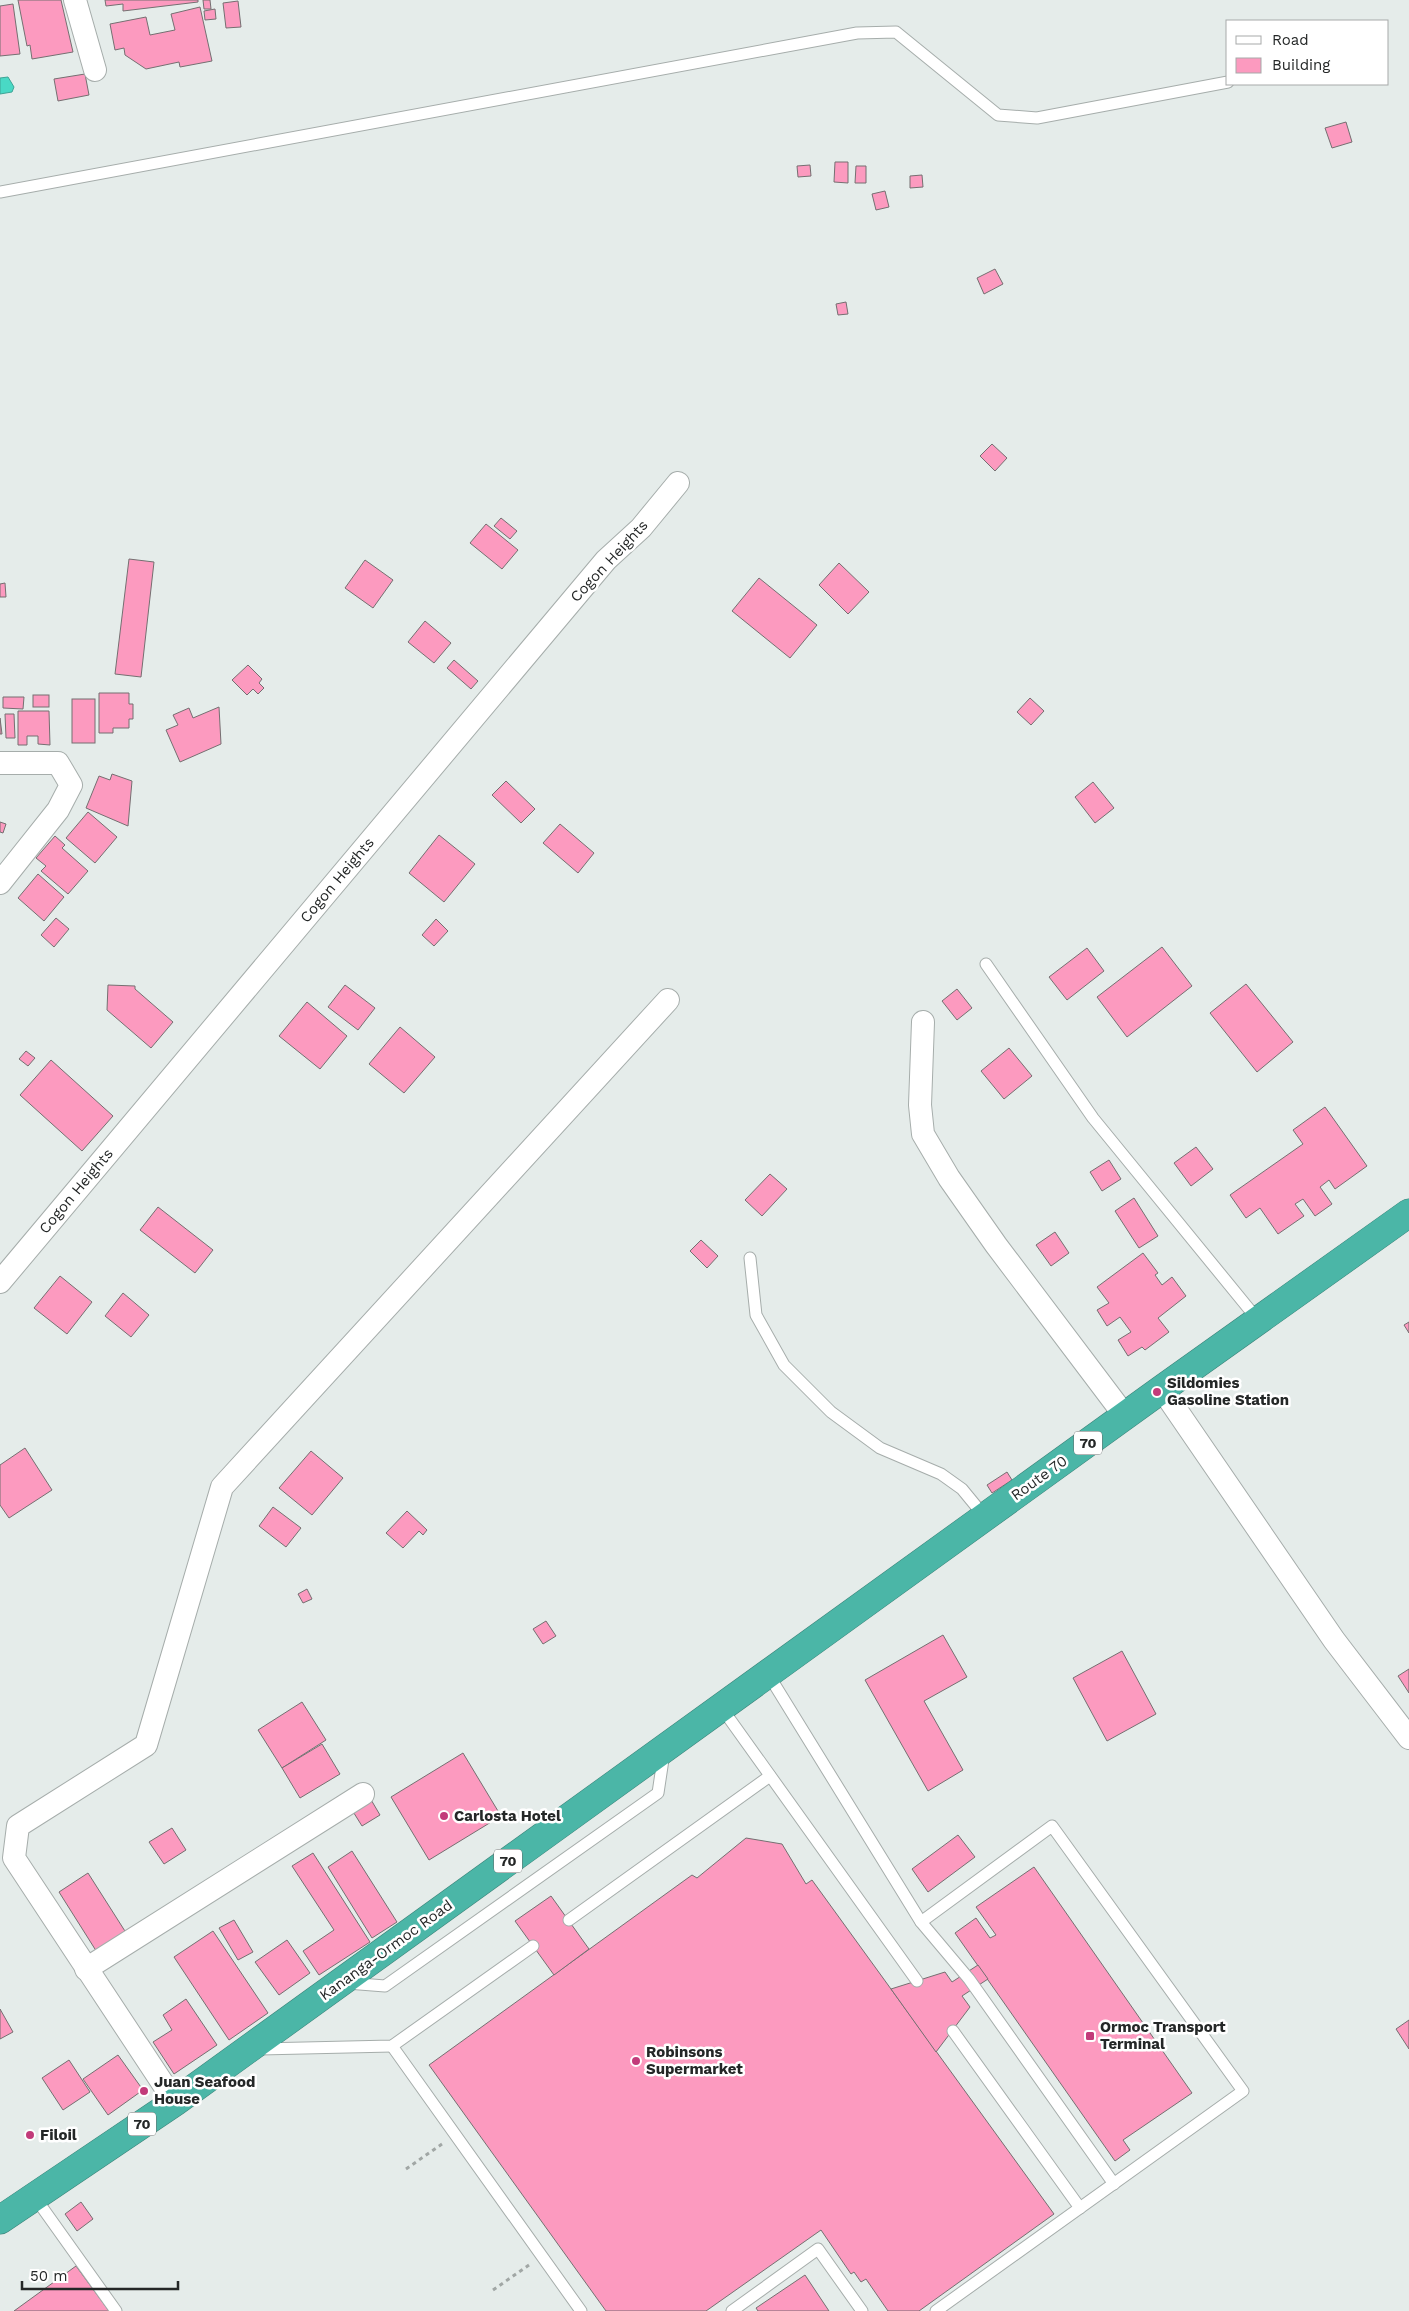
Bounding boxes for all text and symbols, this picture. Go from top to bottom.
legend [1226,20,1389,85]
text: Road [1272,31,1309,49]
text: Building [1272,56,1330,74]
street label: Cogon Heights [566,516,652,606]
street label: Cogon Heights [296,834,378,926]
street label: Cogon Heights [35,1145,117,1237]
place label: Sildomies Gasoline Station [1167,1374,1289,1409]
marker: Sildomies Gasoline Station [1151,1386,1163,1398]
road number: 70 [1074,1432,1102,1455]
street label: Route 70 [1007,1452,1071,1504]
place label: Carlosta Hotel [454,1807,561,1825]
marker: Carlosta Hotel [438,1810,450,1822]
road number: 70 [494,1850,522,1872]
street label: Kananga-Ormoc Road [316,1896,456,2004]
place label: Ormoc Transport Terminal [1100,2018,1226,2053]
marker: Ormoc Transport Terminal [1084,2030,1096,2042]
place label: Robinsons Supermarket [646,2043,743,2078]
marker: Robinsons Supermarket [630,2055,642,2067]
place label: Juan Seafood House [154,2073,255,2108]
marker: Juan Seafood House [138,2085,150,2097]
road number: 70 [128,2112,156,2136]
place label: Filoil [40,2126,77,2144]
marker: Filoil [24,2129,36,2141]
scale bar [22,2258,179,2290]
text: 50 m [30,2267,67,2285]

